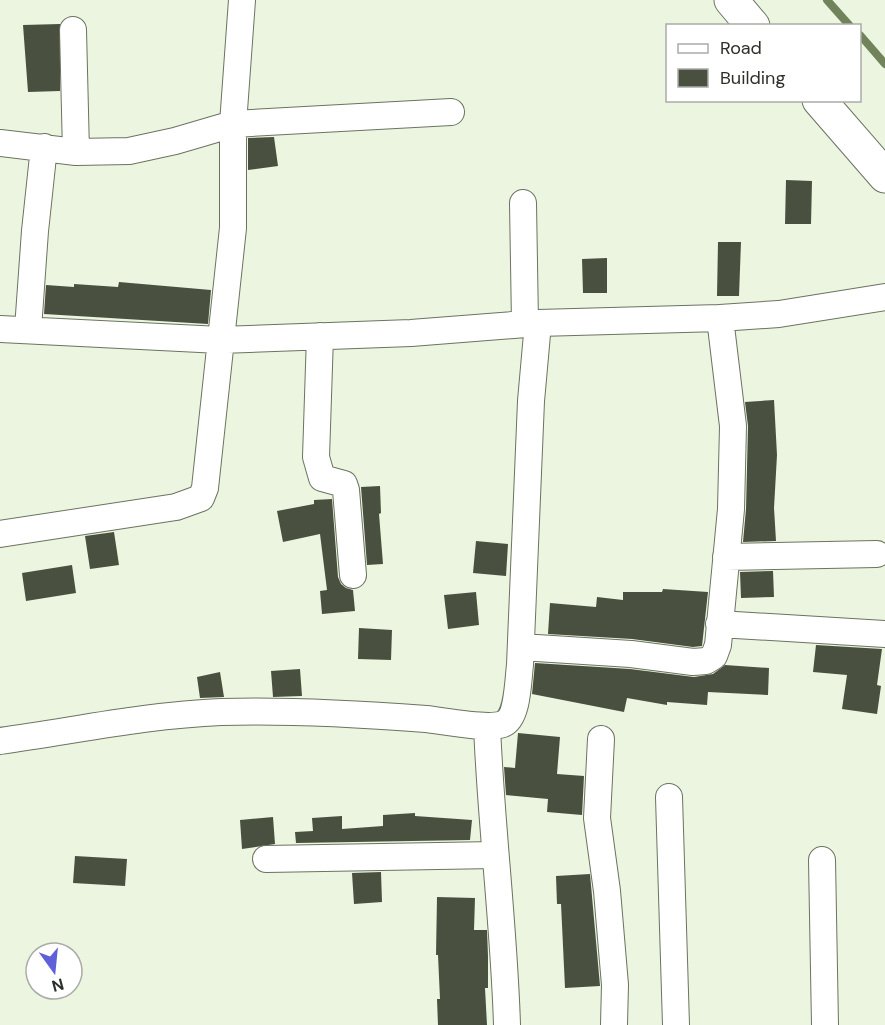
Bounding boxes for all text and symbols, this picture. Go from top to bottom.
legend [666,24,861,102]
text: Road [720,36,762,60]
text: Building [720,66,785,90]
north arrow [24,941,84,1001]
text: N [49,973,66,997]

